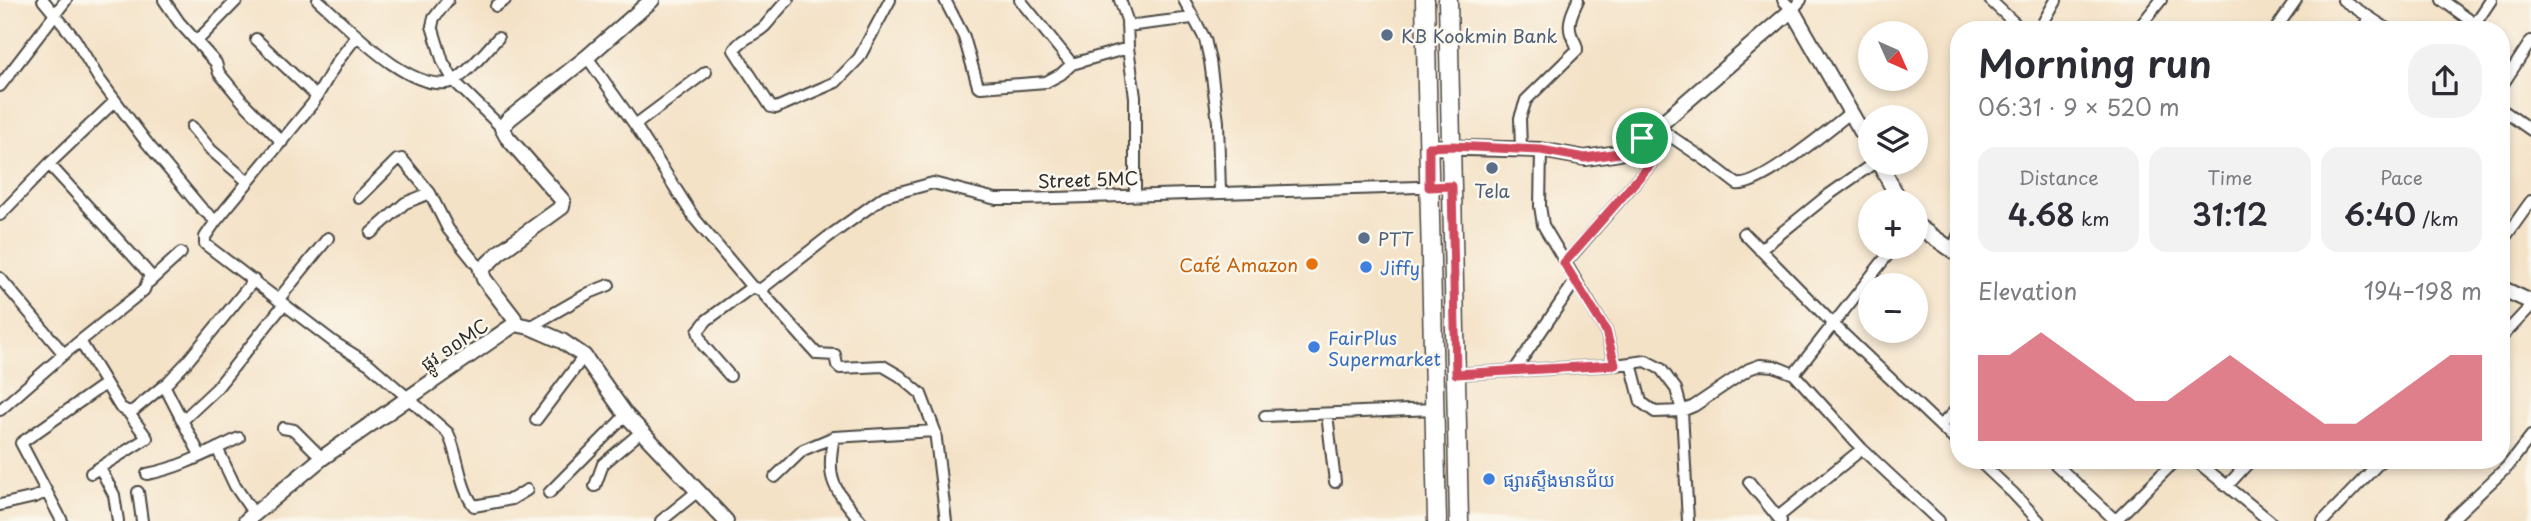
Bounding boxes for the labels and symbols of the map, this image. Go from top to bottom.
north arrow [1858,21,1928,91]
place label: KB Kookmin Bank [1401,22,1557,49]
marker: KB Kookmin Bank [1379,27,1395,43]
pin [1612,108,1672,168]
marker: Tela [1484,160,1500,176]
street label: Street 5MC [1037,164,1139,194]
place label: Tela [1474,177,1511,204]
place label: PTT [1378,225,1414,252]
marker: PTT [1356,230,1372,246]
place label: Café Amazon [1179,251,1298,278]
place label: Jiffy [1380,254,1420,281]
marker: Café Amazon [1304,256,1320,272]
marker: Jiffy [1358,259,1374,275]
street label: ផ្លូវ ១០MC [415,311,496,380]
place label: FairPlus Supermarket [1328,324,1441,372]
marker: FairPlus Supermarket [1306,339,1322,355]
place label: ផ្សារស្ទឹងមានជ័យ [1503,466,1615,493]
marker: ផ្សារស្ទឹងមានជ័យ [1481,471,1497,487]

